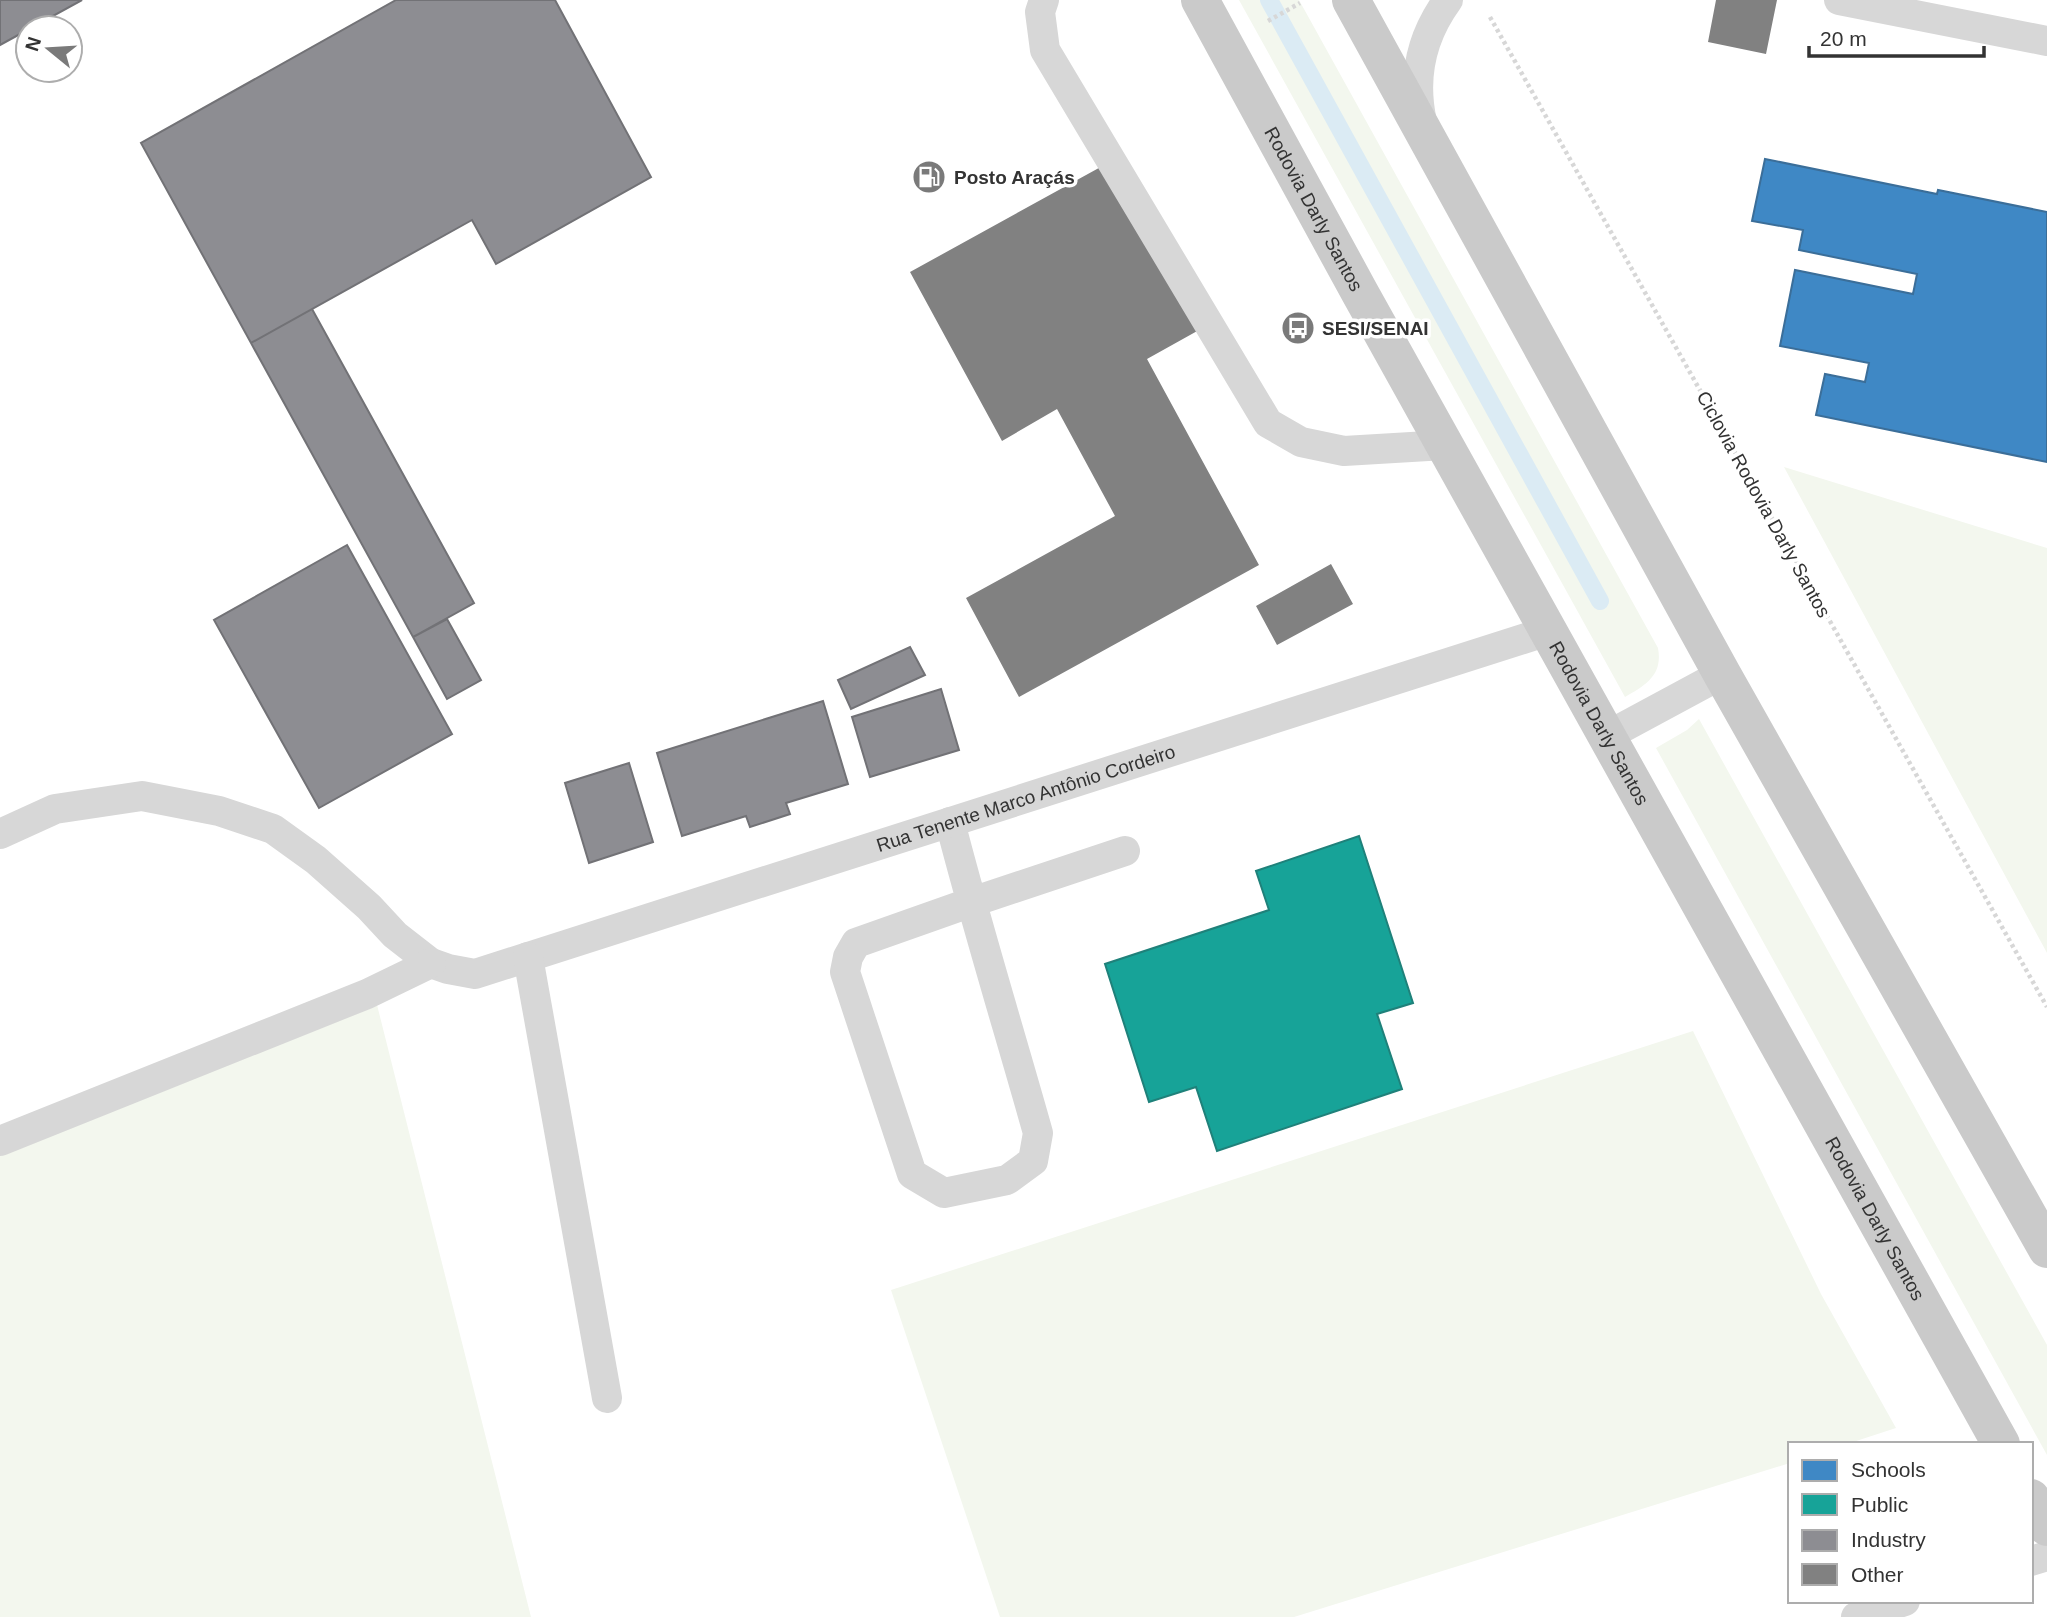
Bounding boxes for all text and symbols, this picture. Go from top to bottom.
north arrow [14,14,84,84]
scale bar [1809,14,1984,58]
text: 20 m [1820,27,1867,50]
text: N [21,34,45,54]
street label: Rodovia Darly Santos [1260,123,1367,295]
fuel station icon: Posto Araçás [910,158,948,196]
place label: Posto Araçás [954,167,1075,188]
bus stop icon: SESI/SENAI [1279,309,1317,347]
place label: SESI/SENAI [1322,318,1429,339]
street label: Ciclovia Rodovia Darly Santos [1692,387,1835,621]
street label: Rodovia Darly Santos [1545,638,1653,809]
street label: Rua Tenente Marco Antônio Cordeiro [874,741,1178,856]
street label: Rodovia Darly Santos [1821,1133,1929,1304]
legend [1788,1442,2033,1603]
text: Schools [1851,1458,1926,1481]
text: Public [1851,1493,1908,1516]
text: Industry [1851,1528,1926,1551]
text: Other [1851,1563,1904,1586]

